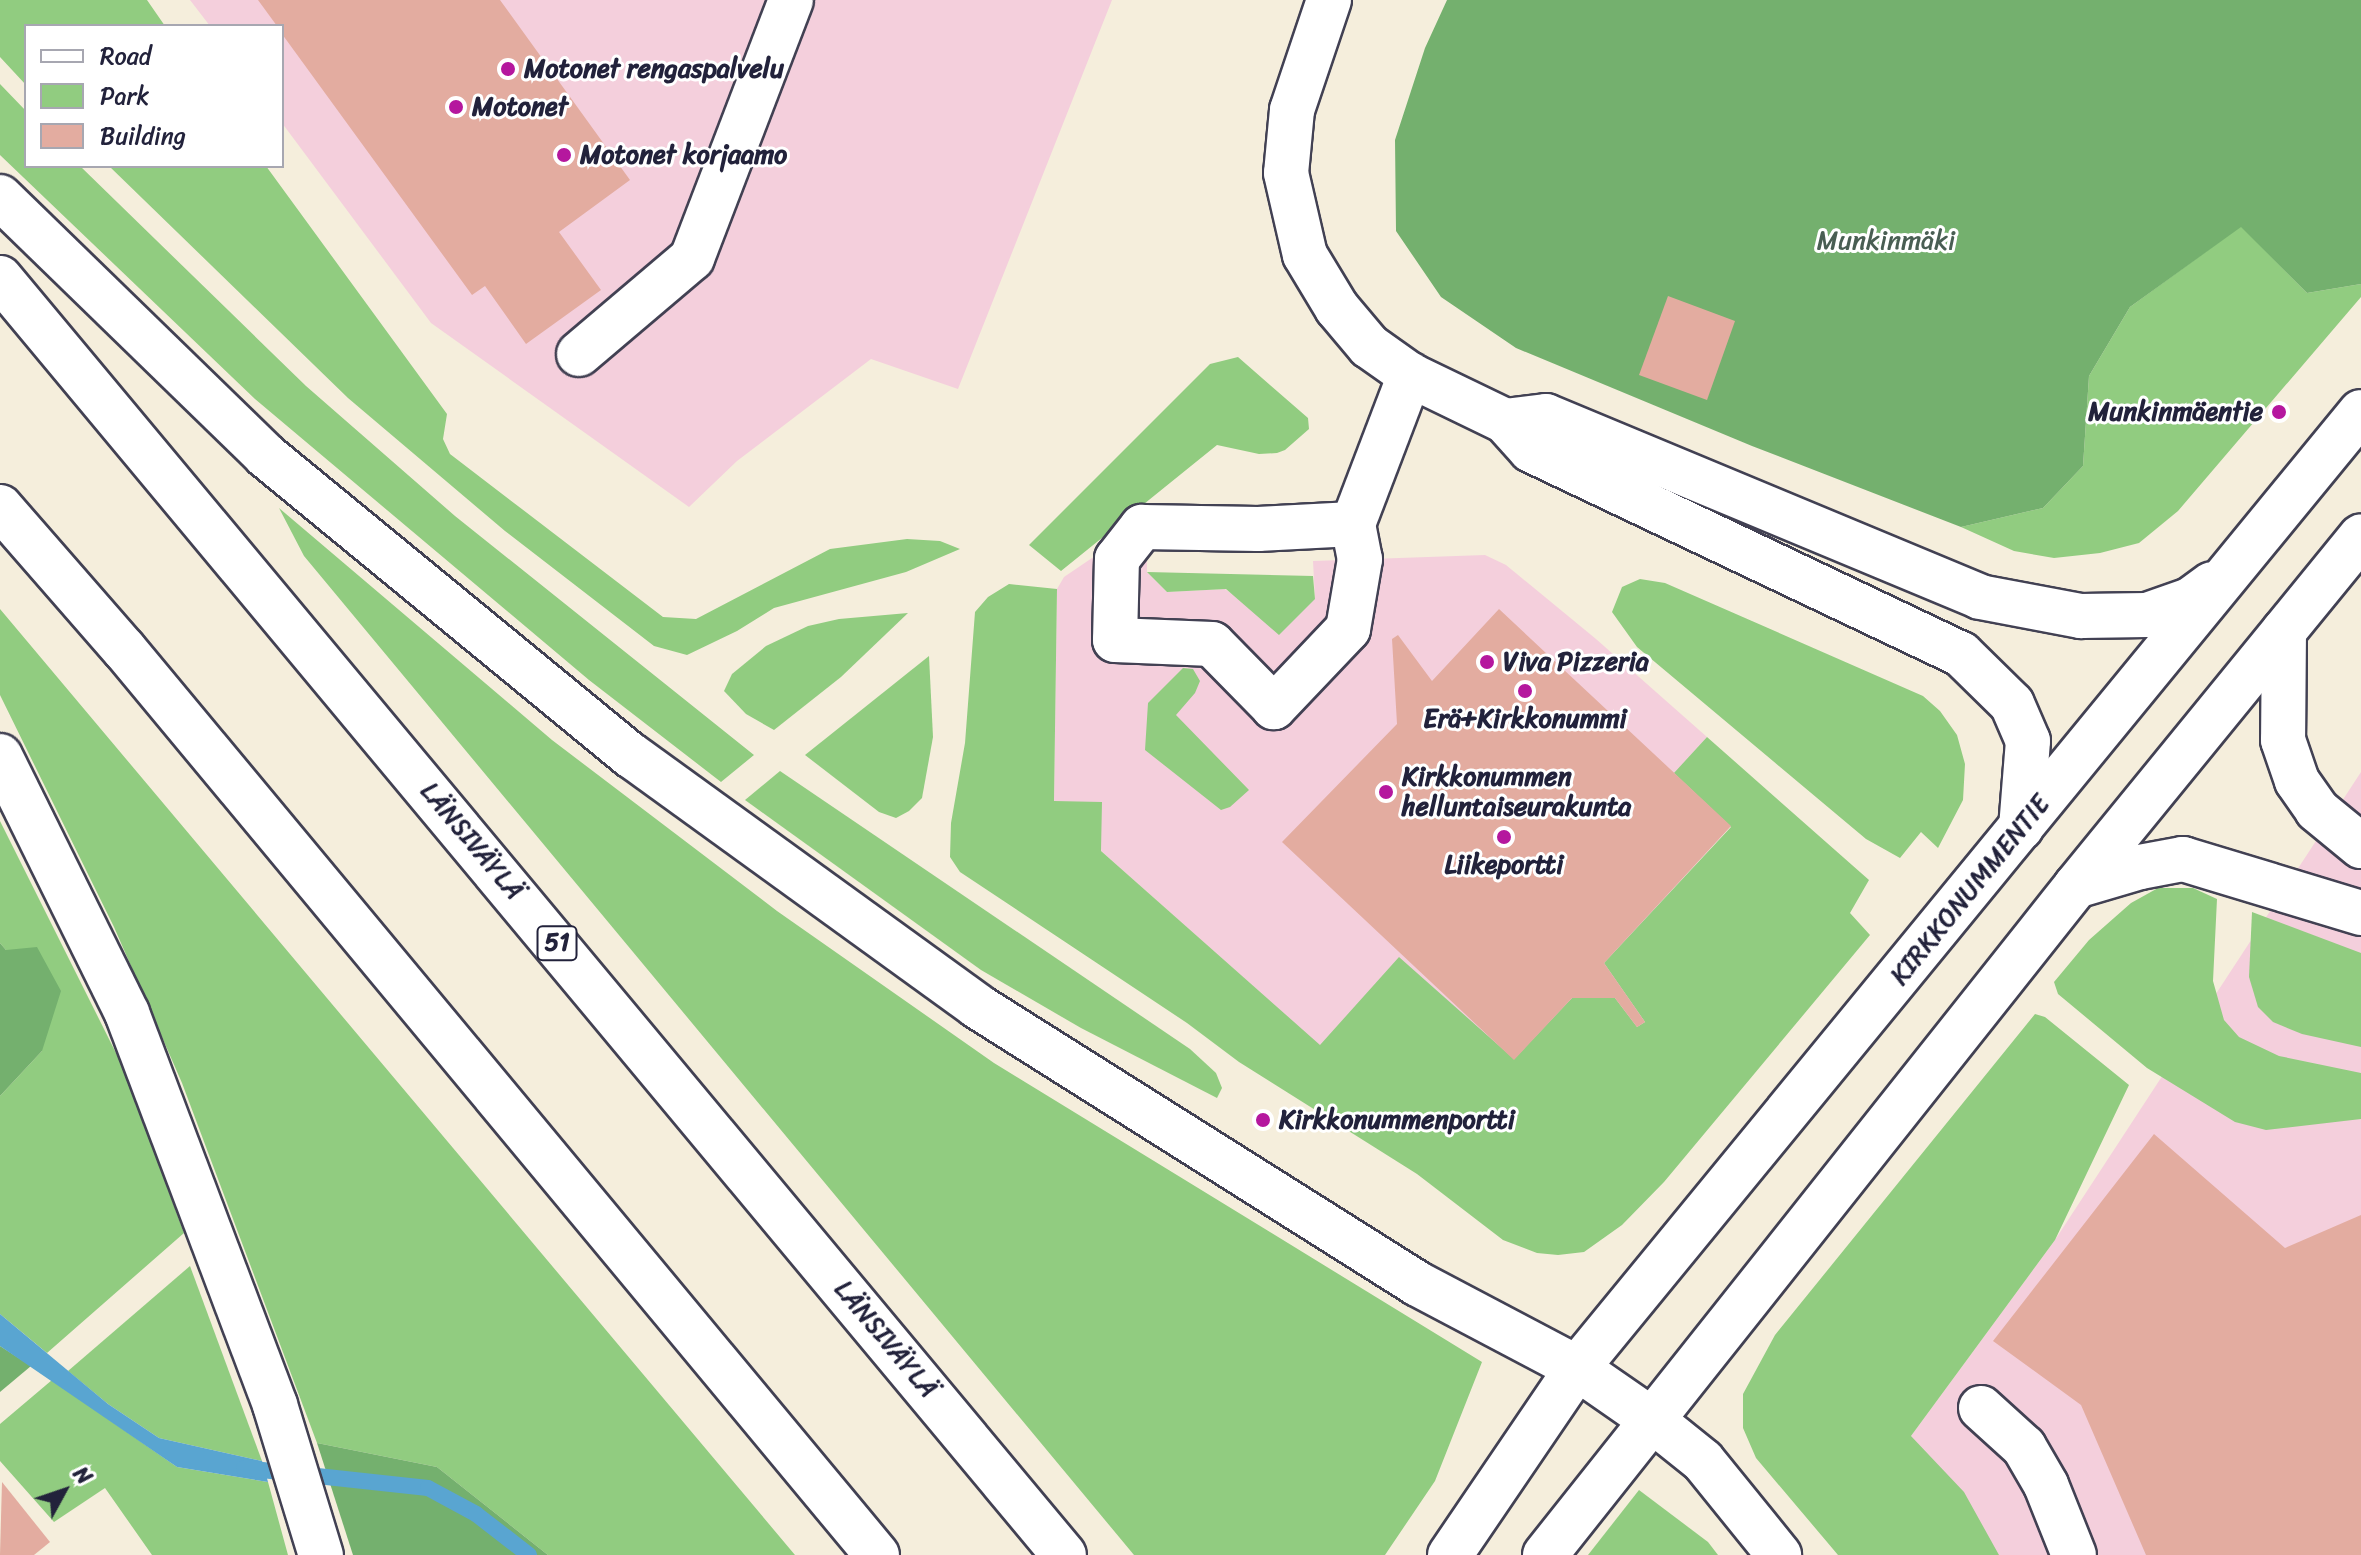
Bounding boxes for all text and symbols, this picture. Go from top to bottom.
legend [24,24,284,168]
text: Road [100,35,151,77]
place label: Motonet rengaspalvelu [524,53,784,85]
marker: Motonet rengaspalvelu [499,60,517,78]
text: Park [100,75,149,117]
place label: Motonet [472,91,568,123]
marker: Motonet [447,98,465,116]
text: Building [100,115,186,157]
place label: Motonet korjaamo [580,139,787,171]
marker: Motonet korjaamo [555,146,573,164]
park label: Munkinmäki [1817,225,1955,257]
place label: Munkinmäentie [2088,396,2263,428]
marker: Munkinmäentie [2270,403,2288,421]
place label: Viva Pizzeria [1503,646,1649,678]
marker: Viva Pizzeria [1478,653,1496,671]
marker: Erä+Kirkkonummi [1516,682,1534,700]
place label: Erä+Kirkkonummi [1423,703,1627,735]
place label: Kirkkonummen helluntaiseurakunta [1402,761,1631,822]
street label: LÄNSIVÄYLÄ [414,776,530,906]
marker: Kirkkonummen helluntaiseurakunta [1377,783,1395,801]
street label: KIRKKONUMMENTIE [1884,789,2056,991]
marker: Liikeportti [1495,828,1513,846]
place label: Liikeportti [1445,849,1563,881]
road number: 51 [535,923,579,963]
place label: Kirkkonummenportti [1279,1104,1515,1136]
marker: Kirkkonummenportti [1254,1111,1272,1129]
street label: LÄNSIVÄYLÄ [828,1274,944,1404]
north arrow [24,1451,104,1531]
text: N [63,1457,103,1494]

